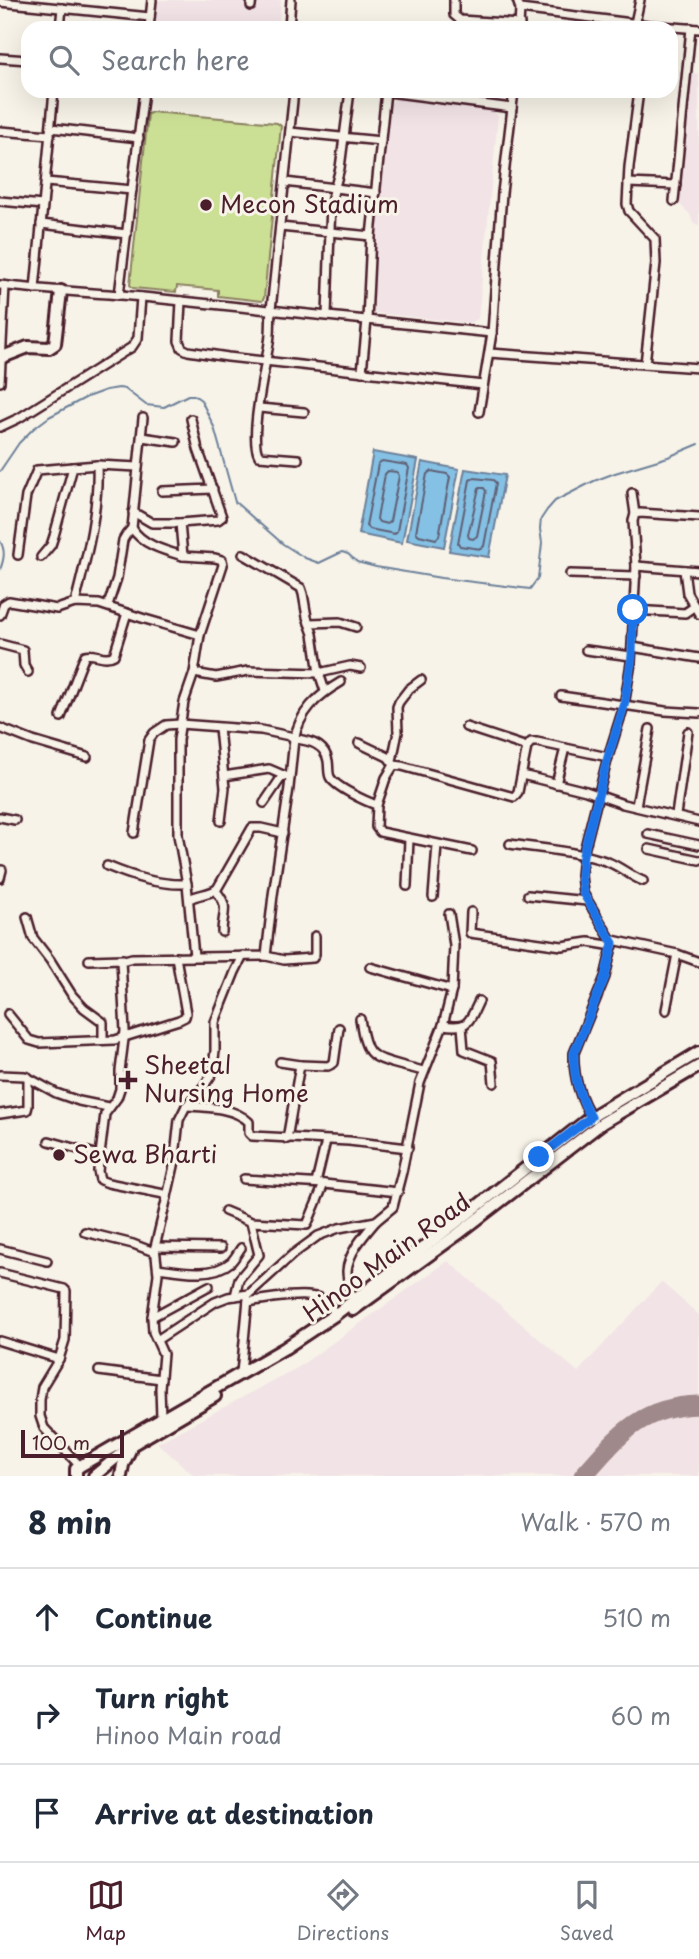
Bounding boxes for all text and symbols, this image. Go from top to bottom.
search box [21,21,678,98]
text: Search here [101,40,250,79]
icon: search [45,41,83,79]
place label: Mecon Stadium [220,185,399,221]
marker: Mecon Stadium [198,197,214,213]
route start [617,594,648,625]
place label: Sheetal Nursing Home [144,1046,309,1110]
marker: Sheetal Nursing Home [118,1070,138,1090]
place label: Sewa Bharti [73,1135,217,1171]
route end [523,1141,554,1172]
marker: Sewa Bharti [51,1147,67,1163]
street label: Hinoo Main Road [295,1183,477,1330]
scale bar [21,1427,124,1459]
text: 100 m [32,1428,90,1456]
text: 8 min [28,1499,112,1544]
text: Walk · 570 m [521,1504,671,1539]
icon: ahead [28,1598,66,1636]
text: Continue [95,1598,212,1637]
text: 510 m [602,1600,671,1635]
text: Turn right [95,1678,229,1717]
icon: right [28,1696,66,1734]
text: 60 m [611,1698,671,1733]
text: Hinoo Main road [95,1717,282,1752]
icon: arrive [28,1794,66,1832]
text: Arrive at destination [95,1794,374,1833]
tab: Map [85,1876,126,1946]
tab: Directions [297,1876,389,1946]
tab: Saved [560,1876,614,1946]

